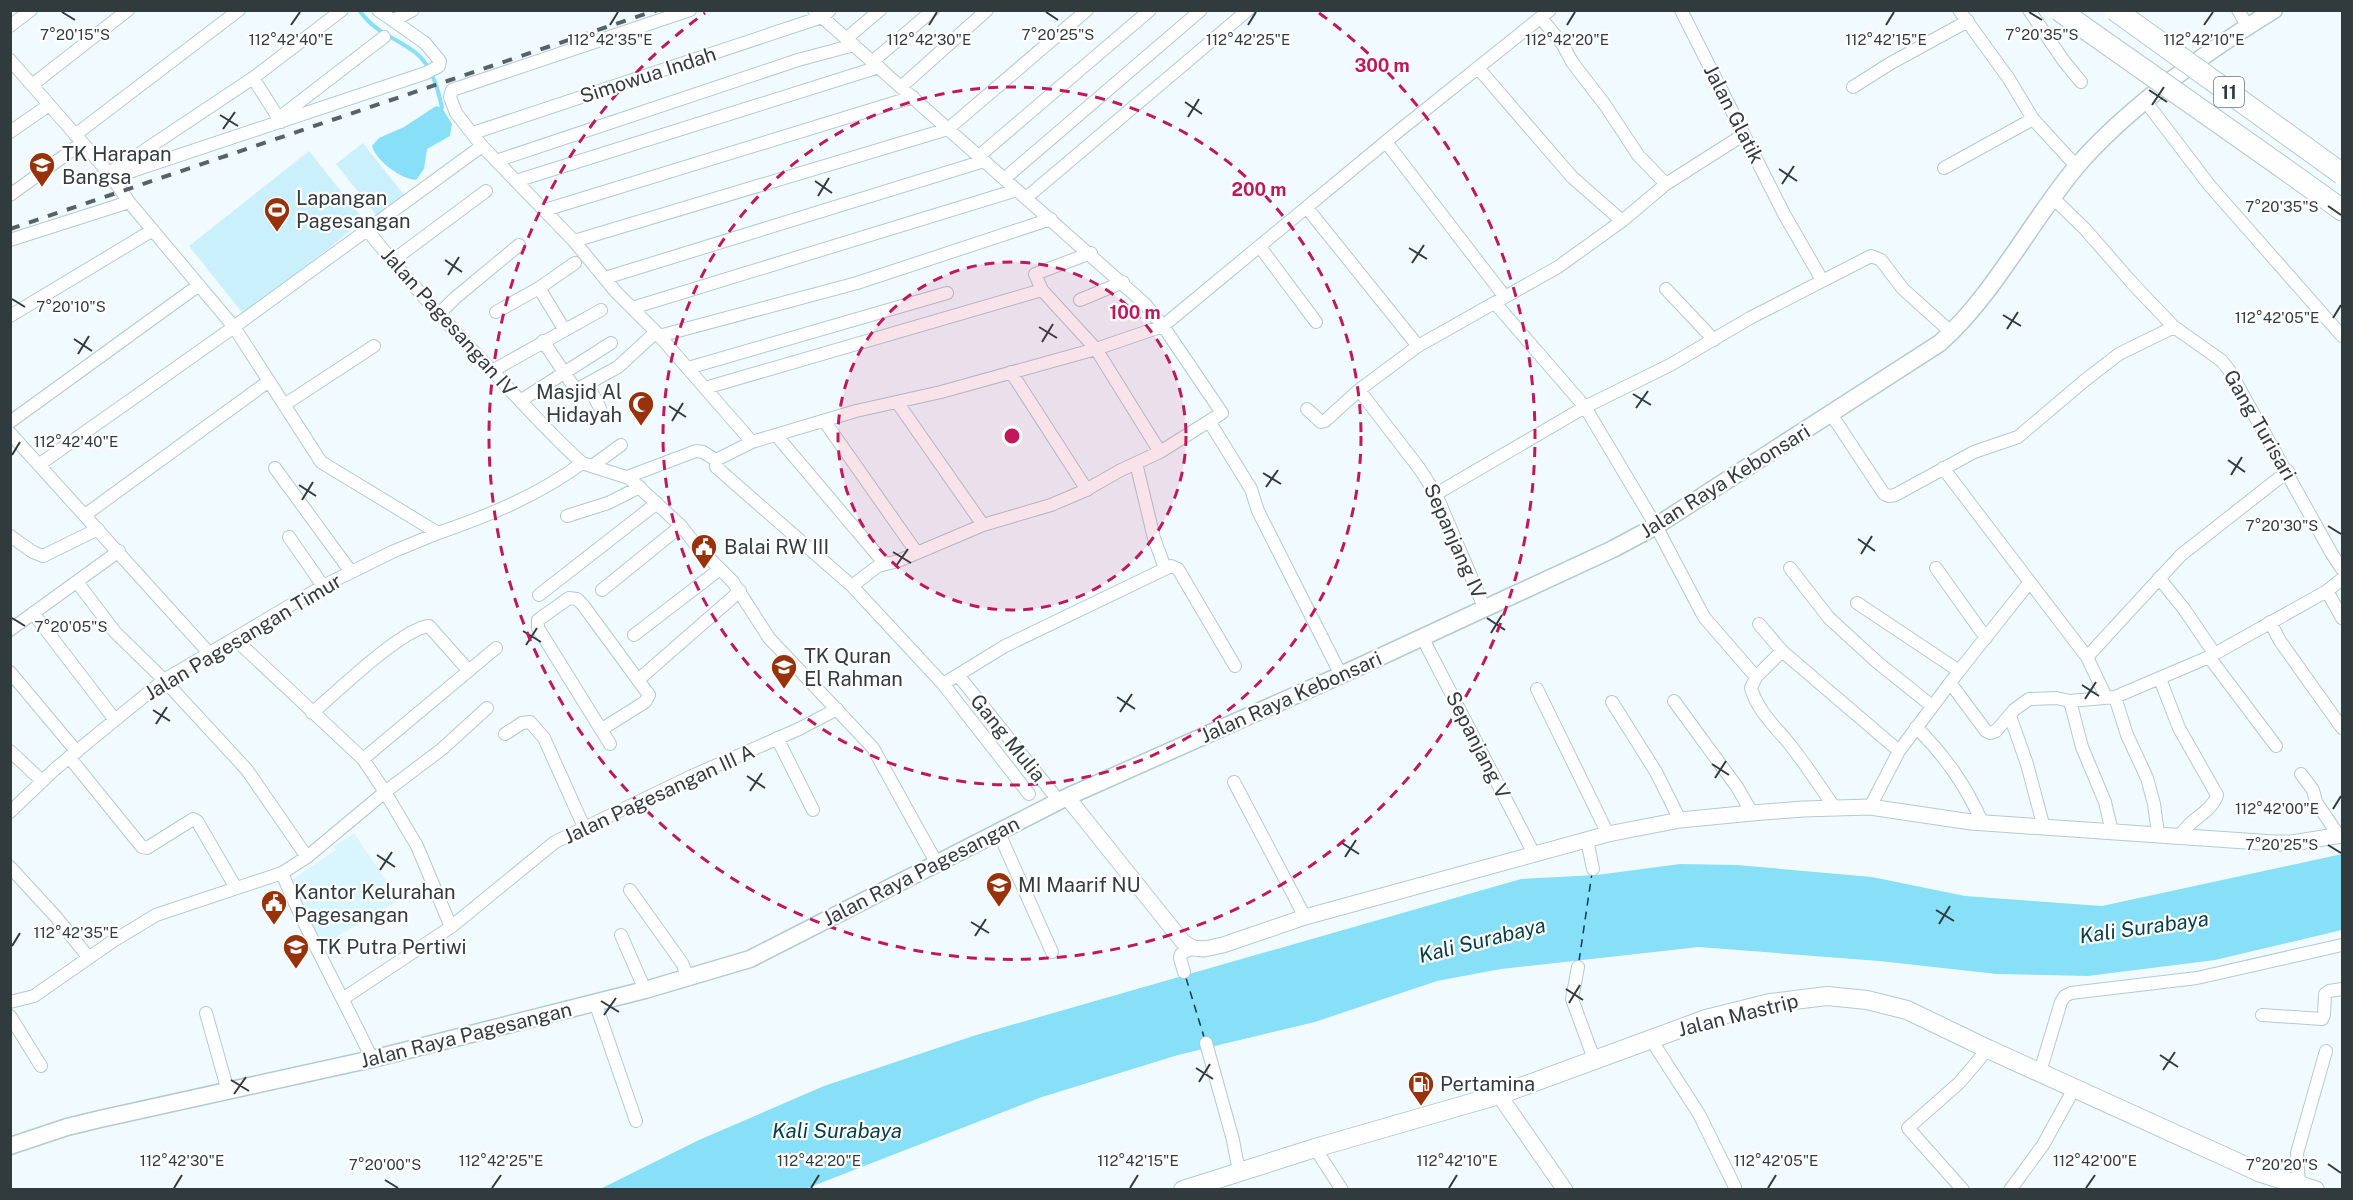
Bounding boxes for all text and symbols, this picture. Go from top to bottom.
text: 7°20'15"S [40,26,110,43]
text: 7°20'25"S [1022,26,1094,43]
text: 7°20'35"S [2005,26,2079,43]
text: 112°42'40"E [249,31,333,48]
text: 112°42'35"E [568,31,652,48]
text: 112°42'30"E [887,31,971,48]
text: 112°42'25"E [1206,31,1290,48]
text: 112°42'20"E [1525,31,1609,48]
text: 112°42'15"E [1845,31,1927,48]
text: 112°42'10"E [2163,31,2245,48]
street label: Simowua Indah [577,42,719,108]
text: 300 m [1354,55,1410,76]
street label: Jalan Glatik [1699,61,1769,167]
road number: 11 [2214,77,2244,107]
place label: TK Harapan Bangsa [62,142,172,189]
school or university icon: TK Harapan Bangsa [27,150,57,188]
text: 200 m [1232,179,1286,200]
place label: Lapangan Pagesangan [296,186,411,233]
sports icon: Lapangan Pagesangan [262,195,292,233]
text: 7°20'35"S [2245,198,2319,215]
street label: Jalan Pagesangan IV [376,243,522,401]
text: 7°20'10"S [36,298,106,315]
text: 100 m [1109,302,1161,323]
text: 112°42'05"E [2235,309,2319,326]
street label: Gang Turisari [2219,365,2301,485]
place label: Masjid Al Hidayah [536,380,622,427]
mosque icon: Masjid Al Hidayah [626,389,656,427]
street label: Jalan Raya Kebonsari [1636,419,1814,543]
centre of rings [1002,426,1022,446]
text: 112°42'40"E [34,433,118,450]
street label: Sepanjang IV [1419,480,1491,602]
text: 7°20'30"S [2246,517,2318,534]
public building icon: Balai RW III [689,532,719,570]
place label: Balai RW III [724,535,829,559]
street label: Jalan Pagesangan Timur [140,569,346,705]
text: 7°20'05"S [34,618,108,635]
place label: TK Quran El Rahman [804,644,903,691]
street label: Jalan Raya Kebonsari [1197,646,1385,748]
school or university icon: TK Quran El Rahman [769,652,799,690]
street label: Sepanjang V [1441,687,1515,803]
street label: Gang Mulia [965,689,1051,787]
street label: Jalan Pagesangan III A [560,739,758,849]
text: 112°42'00"E [2235,800,2319,817]
street label: Jalan Raya Pagesangan [819,811,1023,931]
text: 7°20'25"S [2246,836,2318,853]
school or university icon: MI Maarif NU [984,870,1014,908]
place label: MI Maarif NU [1018,873,1141,897]
place label: Kantor Kelurahan Pagesangan [294,880,456,927]
public building icon: Kantor Kelurahan Pagesangan [259,888,289,926]
water label: Kali Surabaya [2078,906,2210,948]
water label: Kali Surabaya [1416,912,1548,968]
text: 112°42'35"E [34,924,118,941]
school or university icon: TK Putra Pertiwi [281,932,311,970]
place label: TK Putra Pertiwi [316,935,467,959]
street label: Jalan Mastrip [1675,988,1801,1042]
street label: Jalan Raya Pagesangan [358,997,574,1073]
fuel station icon: Pertamina [1406,1069,1436,1107]
place label: Pertamina [1440,1072,1535,1096]
water label: Kali Surabaya [772,1118,902,1143]
text: 112°42'30"E [140,1152,224,1169]
text: 112°42'25"E [459,1152,543,1169]
text: 112°42'20"E [777,1152,861,1169]
text: 112°42'15"E [1097,1152,1179,1169]
text: 112°42'10"E [1416,1152,1498,1169]
text: 112°42'05"E [1734,1152,1818,1169]
text: 112°42'00"E [2053,1152,2137,1169]
text: 7°20'00"S [349,1156,421,1173]
text: 7°20'20"S [2246,1156,2318,1173]

